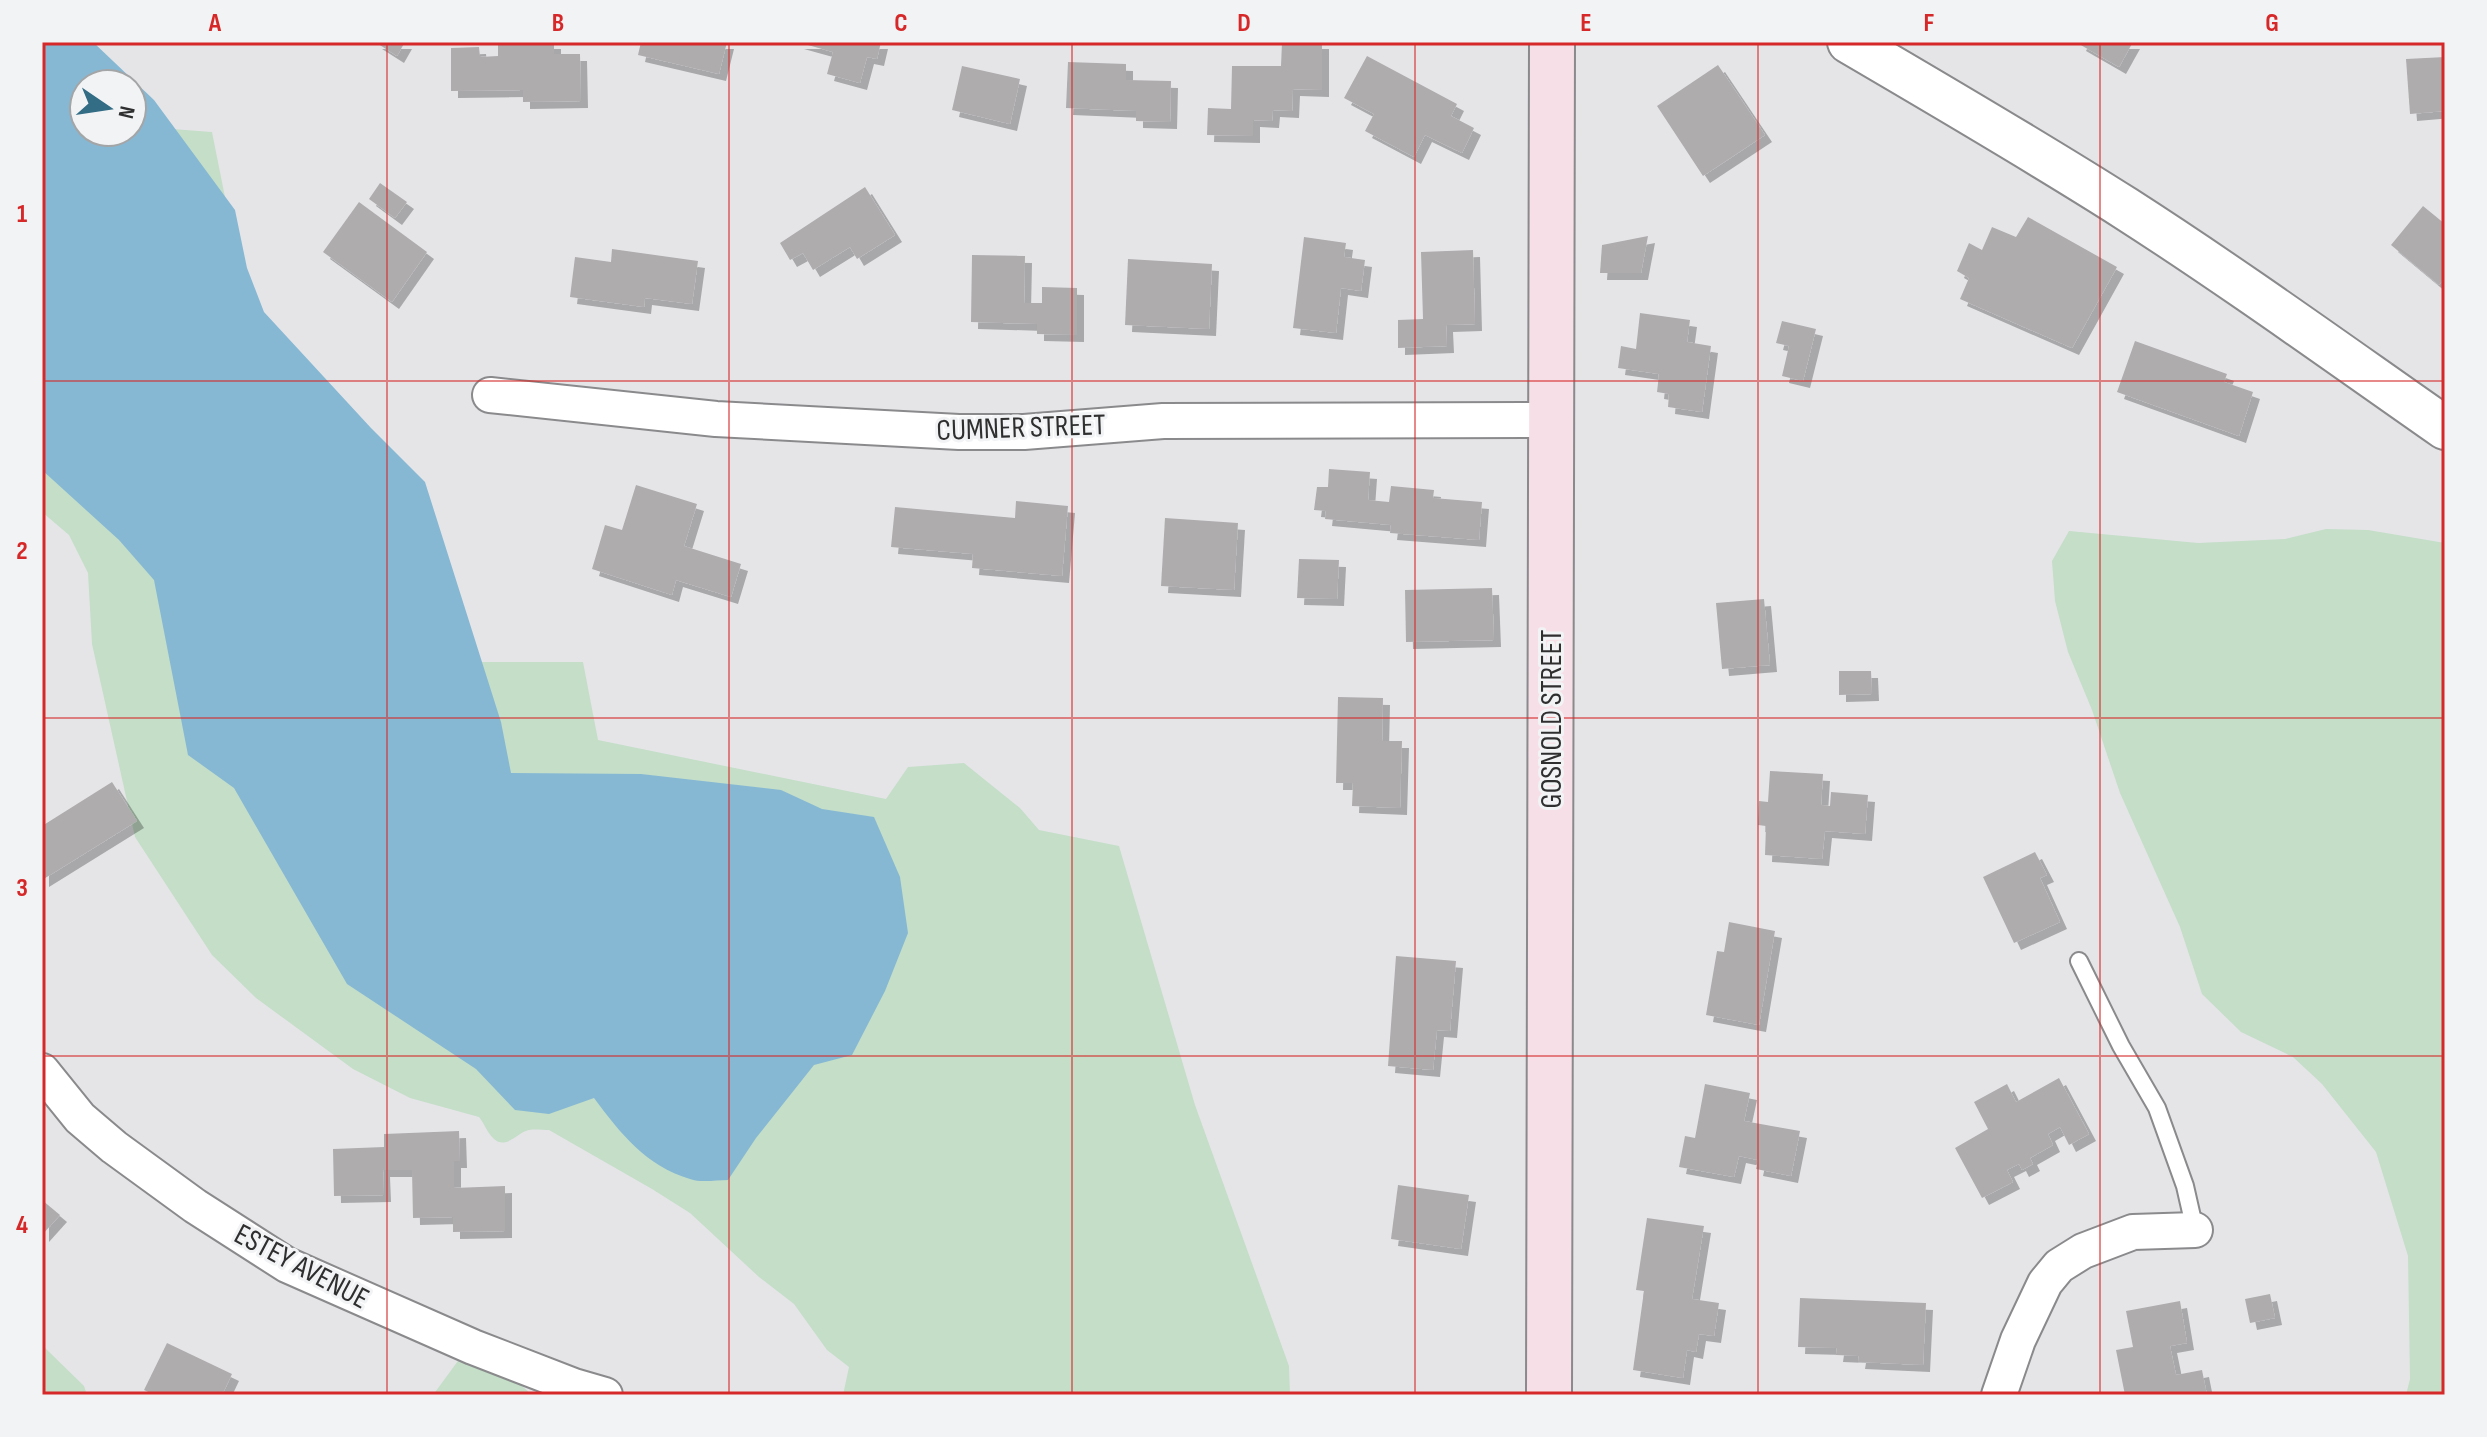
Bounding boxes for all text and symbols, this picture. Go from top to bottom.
text: A [208,8,222,39]
text: B [552,8,564,39]
text: C [894,8,908,39]
text: D [1237,8,1251,39]
text: E [1580,8,1592,39]
text: F [1924,8,1935,39]
text: G [2265,8,2279,39]
north arrow [68,68,148,148]
text: N [112,103,141,121]
text: 1 [17,199,27,230]
street label: CUMNER STREET [936,407,1106,449]
text: 2 [16,536,28,567]
street label: GOSNOLD STREET [1534,630,1570,808]
text: 3 [16,873,28,904]
text: 4 [16,1210,28,1241]
street label: ESTEY AVENUE [228,1216,375,1317]

